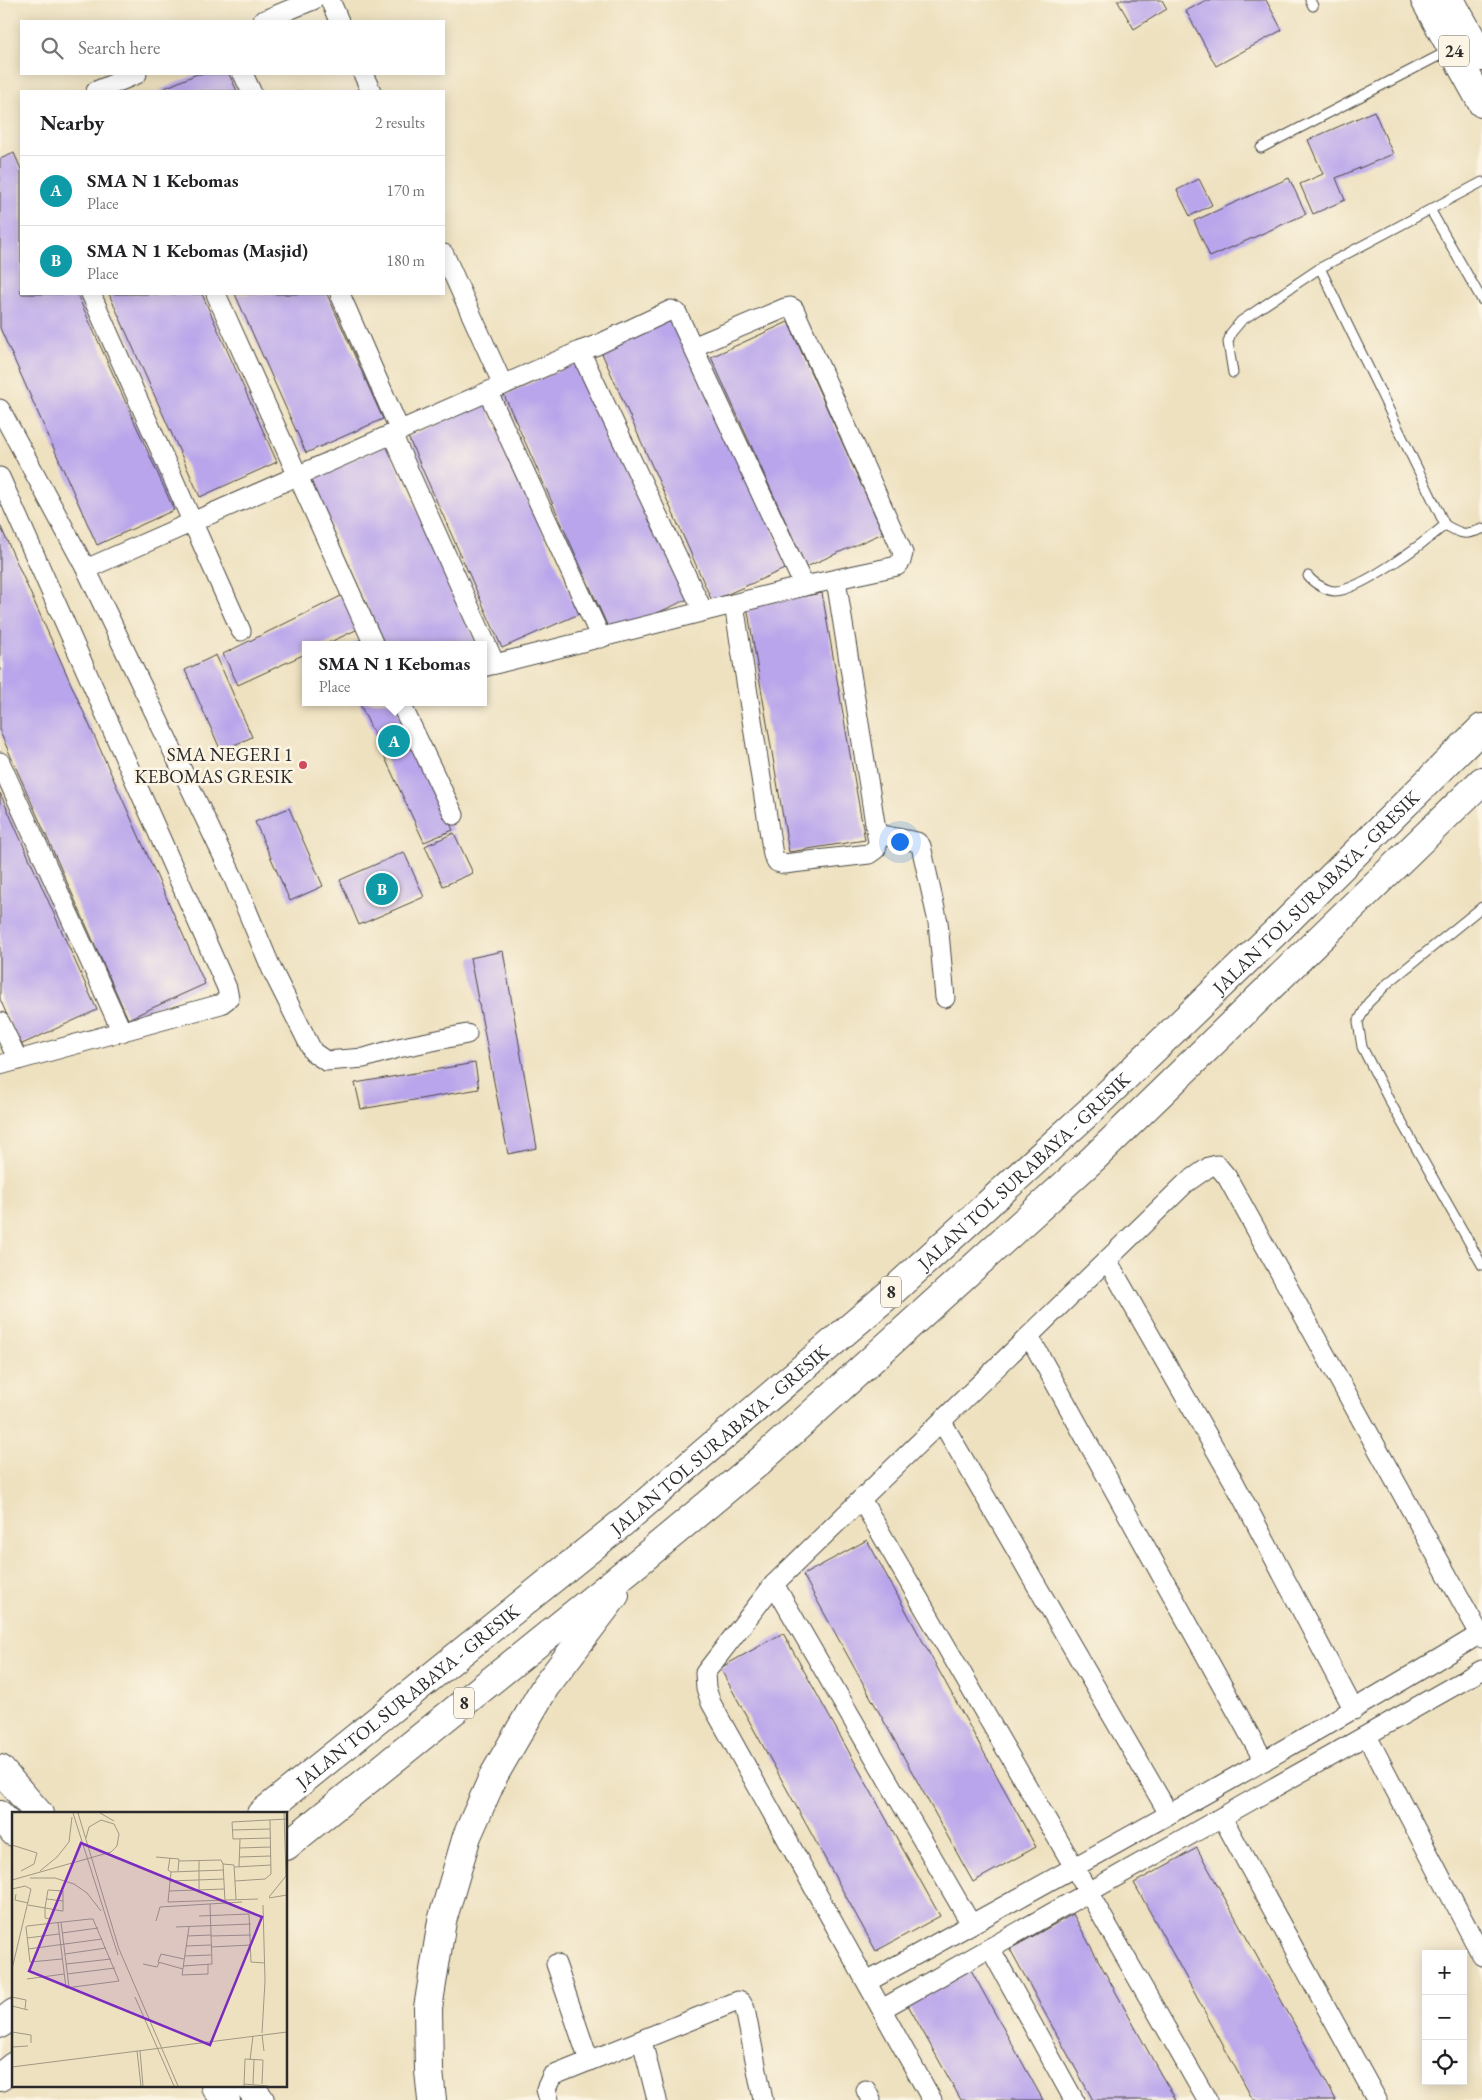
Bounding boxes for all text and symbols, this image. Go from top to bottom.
search box [20,20,445,75]
icon: search [38,34,66,62]
text: Search here [78,35,160,60]
road number: 24 [1439,36,1469,66]
text: Nearby [40,109,104,136]
text: 2 results [375,112,425,133]
text: SMA N 1 Kebomas [87,168,239,193]
text: A [50,180,62,201]
text: 170 m [386,180,425,201]
text: Place [87,193,119,214]
text: SMA N 1 Kebomas (Masjid) [87,238,308,263]
text: B [51,250,61,271]
text: 180 m [386,250,425,271]
text: Place [87,263,119,284]
popup [302,641,487,706]
text: SMA N 1 Kebomas [319,651,470,676]
text: Place [319,676,350,697]
pin: A [378,722,410,760]
place label: SMA NEGERI 1 KEBOMAS GRESIK [134,742,294,789]
marker: SMA NEGERI 1 KEBOMAS GRESIK [297,759,309,771]
street label: JALAN TOL SURABAYA - GRESIK [1206,784,1426,1001]
your location [887,829,913,855]
pin: B [366,870,398,908]
street label: JALAN TOL SURABAYA - GRESIK [911,1066,1136,1277]
road number: 8 [881,1276,901,1308]
street label: JALAN TOL SURABAYA - GRESIK [604,1339,835,1542]
street label: JALAN TOL SURABAYA - GRESIK [289,1598,525,1795]
road number: 8 [454,1688,474,1719]
inset map [12,1812,288,2088]
map controls [1422,1950,1467,2085]
button: + [1422,1950,1467,1995]
button: − [1422,1995,1467,2040]
button: locate [1422,2040,1467,2085]

